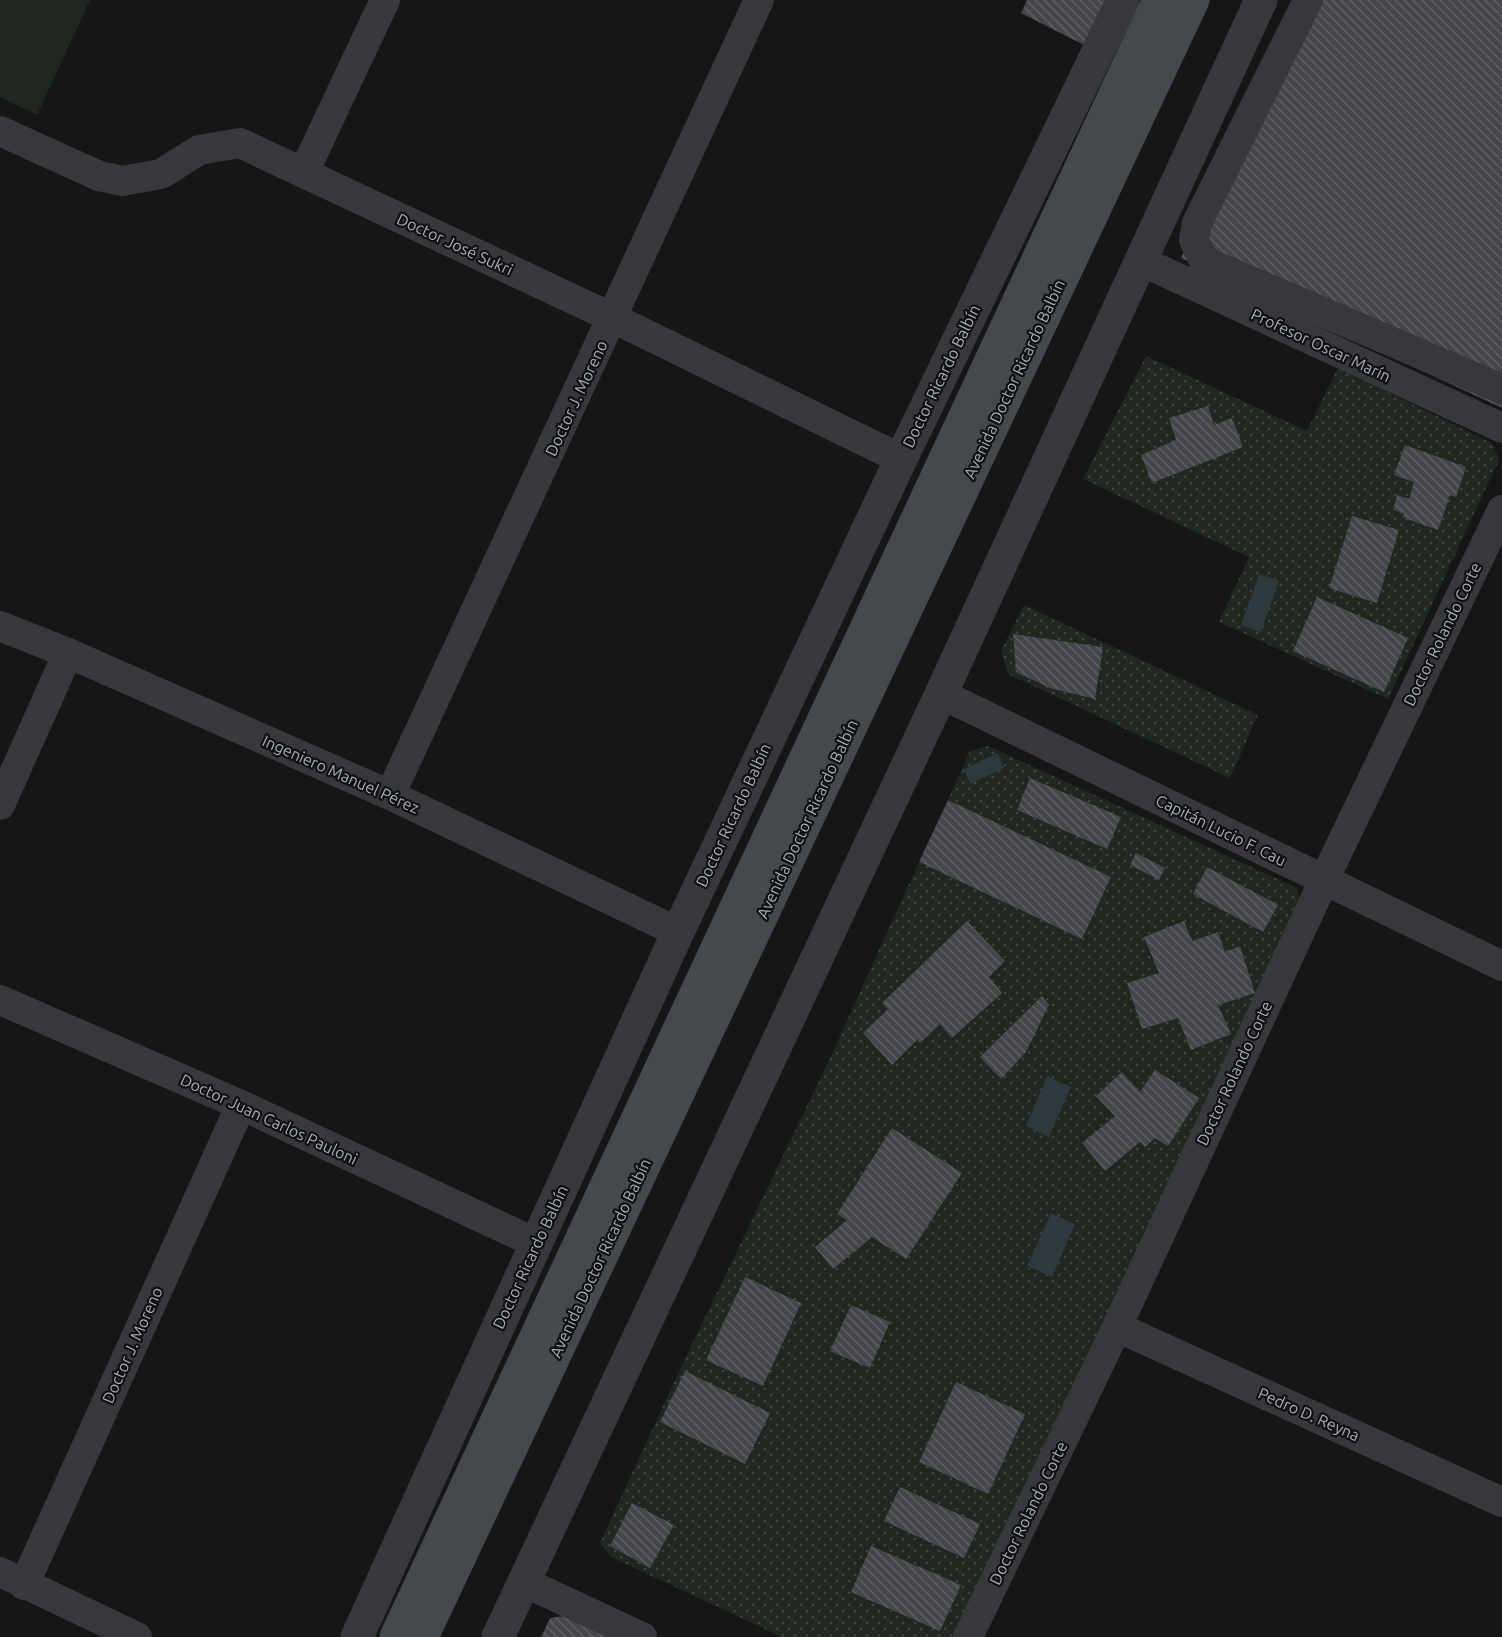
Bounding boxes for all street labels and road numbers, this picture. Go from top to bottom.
street label: Doctor José Sukri [394,209,516,279]
street label: Avenida Doctor Ricardo Balbín [960,277,1068,481]
street label: Doctor Ricardo Balbín [899,302,983,450]
street label: Profesor Oscar Marín [1248,305,1394,385]
street label: Doctor J. Moreno [541,337,611,459]
street label: Doctor Rolando Corte [1399,559,1485,709]
street label: Avenida Doctor Ricardo Balbín [753,717,861,921]
street label: Ingeniero Manuel Pérez [260,731,422,817]
street label: Doctor Ricardo Balbín [692,740,774,890]
street label: Capitán Lucio F. Cau [1153,791,1289,869]
street label: Doctor Rolando Corte [1193,998,1275,1148]
street label: Doctor Juan Carlos Pauloni [178,1070,360,1168]
street label: Avenida Doctor Ricardo Balbín [546,1156,654,1360]
street label: Doctor Ricardo Balbín [489,1182,571,1332]
street label: Doctor J. Moreno [98,1284,166,1406]
street label: Pedro D. Reyna [1256,1384,1362,1444]
street label: Doctor Rolando Corte [985,1438,1071,1588]

